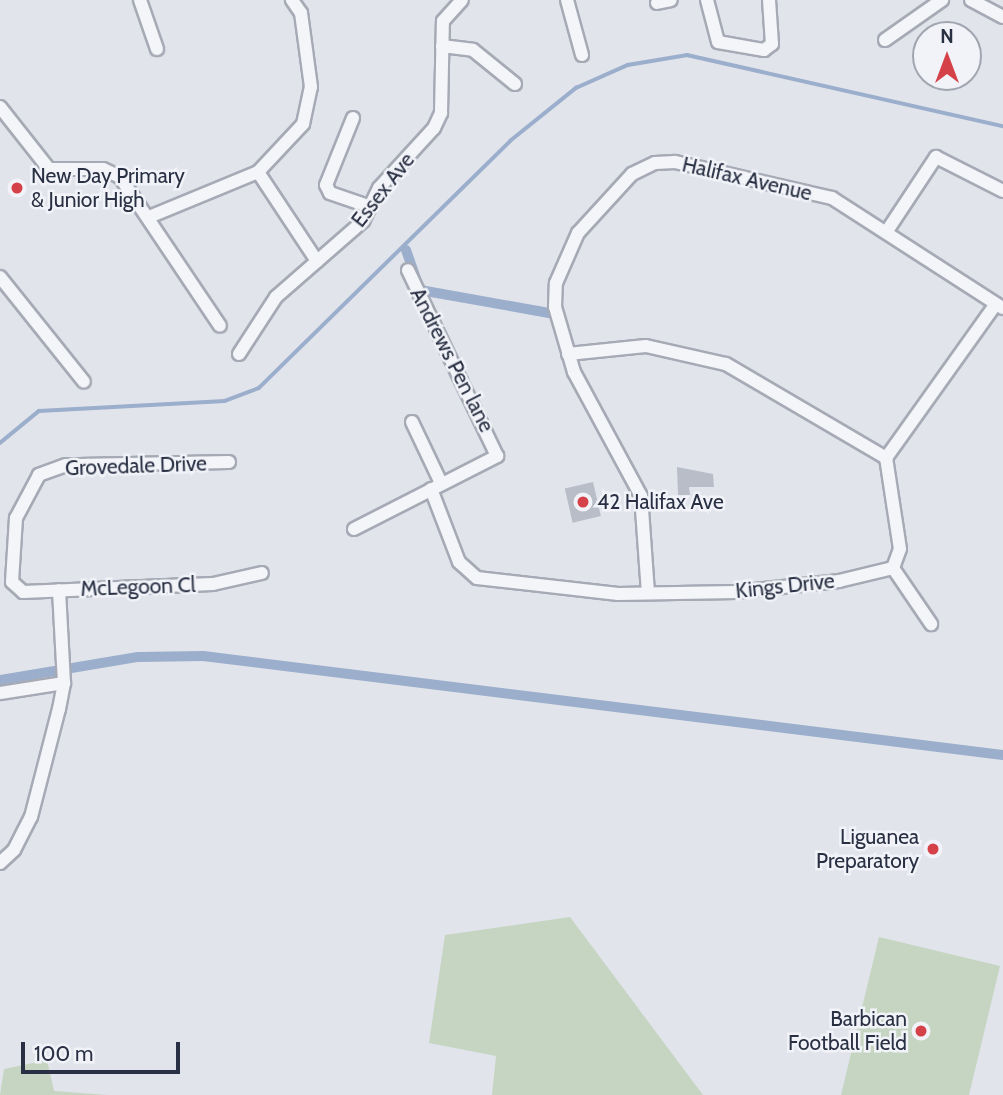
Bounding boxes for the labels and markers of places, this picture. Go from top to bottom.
place label: New Day Primary & Junior High [31,163,185,213]
marker: New Day Primary & Junior High [9,180,25,196]
place label: 42 Halifax Ave [597,489,724,515]
marker: 42 Halifax Ave [575,494,591,510]
place label: Liguanea Preparatory [816,824,919,874]
marker: Liguanea Preparatory [925,841,941,857]
place label: Barbican Football Field [788,1006,907,1056]
marker: Barbican Football Field [913,1023,929,1039]

